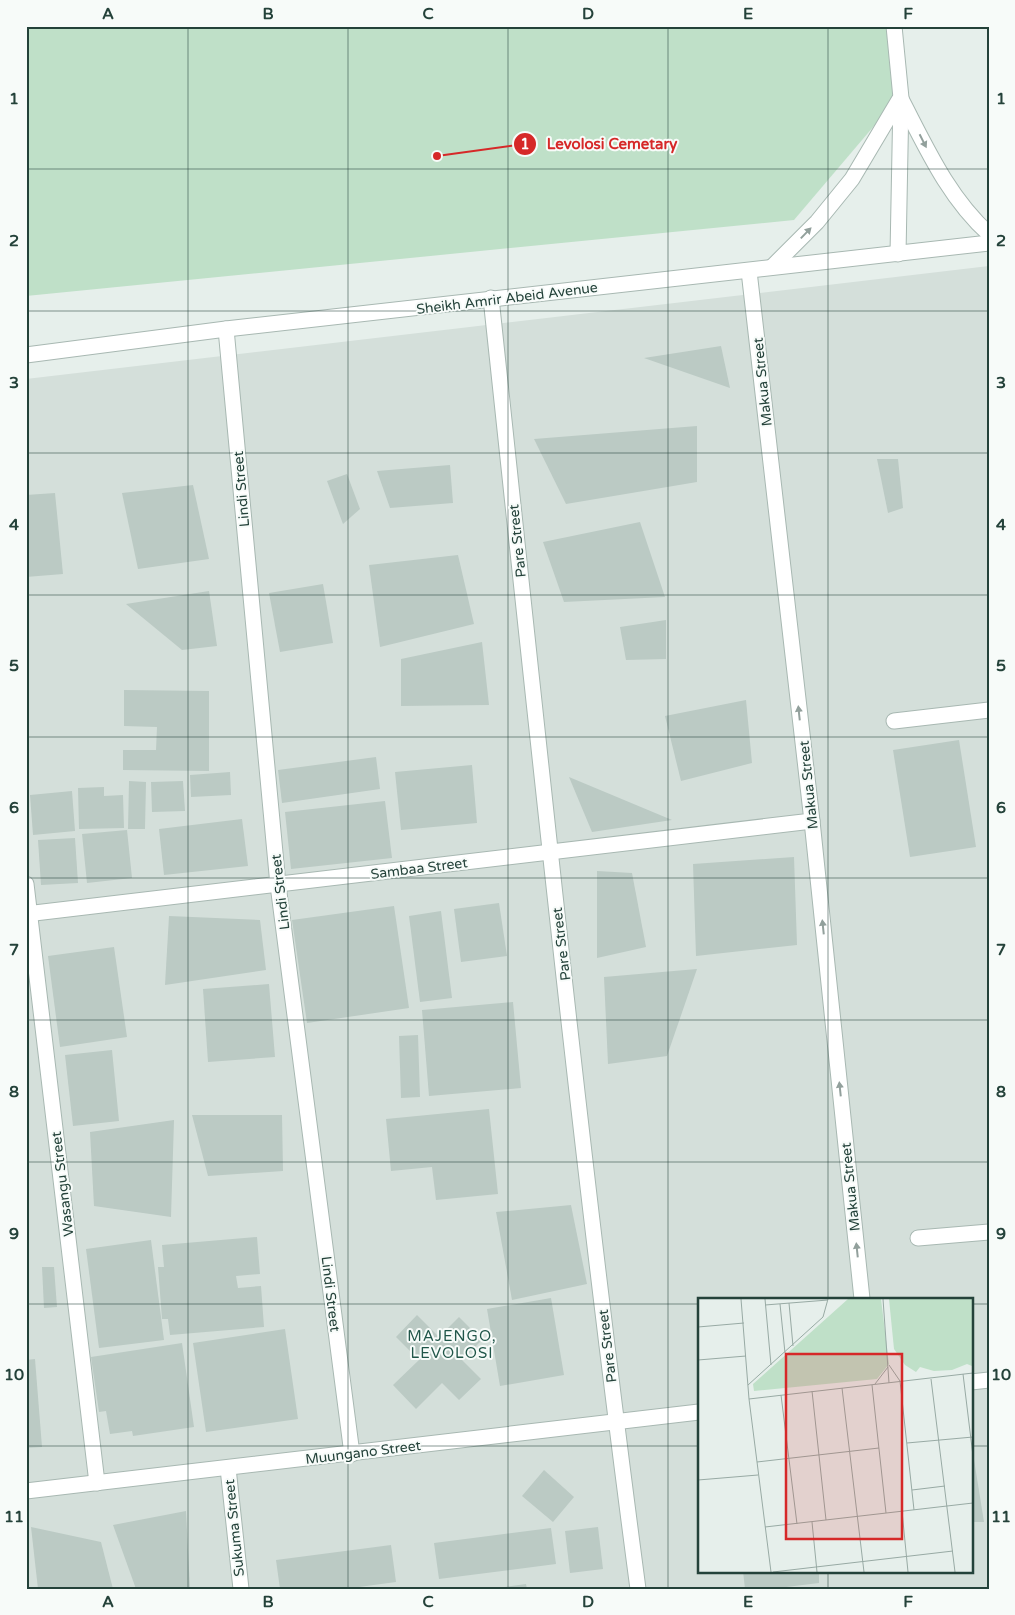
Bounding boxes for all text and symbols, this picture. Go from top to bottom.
text: A [102,4,114,24]
text: B [262,4,274,24]
text: C [422,4,434,24]
text: D [582,4,594,24]
text: E [743,4,753,24]
text: F [903,4,913,24]
text: 1 [9,89,19,109]
text: 1 [996,89,1006,109]
callout: Levolosi Cemetary [512,129,688,159]
one-way arrow [919,134,927,148]
text: 1 [520,135,530,153]
text: Levolosi Cemetary [547,135,677,154]
one-way arrow [800,227,812,239]
text: 2 [9,231,19,251]
text: 2 [996,231,1006,251]
street label: Sheikh Amrir Abeid Avenue [415,279,599,318]
street label: Makua Street [749,336,776,427]
text: 3 [9,373,19,393]
text: 3 [996,373,1006,393]
street label: Lindi Street [230,450,253,528]
street label: Pare Street [505,503,530,578]
text: 4 [9,515,19,535]
text: 4 [996,515,1006,535]
text: 5 [9,656,19,676]
text: 5 [996,656,1006,676]
one-way arrow [795,705,803,721]
street label: Makua Street [795,739,822,830]
text: 6 [9,798,19,818]
text: 6 [996,798,1006,818]
street label: Lindi Street [267,853,294,931]
street label: Sambaa Street [370,854,469,883]
street label: Pare Street [548,906,574,982]
one-way arrow [819,919,827,935]
text: 7 [9,940,19,960]
text: 7 [996,940,1006,960]
one-way arrow [836,1080,844,1096]
text: 8 [9,1082,19,1102]
text: 8 [996,1082,1006,1102]
street label: Wasangu Street [48,1130,77,1237]
street label: Makua Street [837,1141,864,1232]
text: 9 [9,1224,19,1244]
text: 9 [996,1224,1006,1244]
one-way arrow [852,1242,860,1258]
street label: Lindi Street [317,1255,344,1333]
inset map [698,1298,972,1572]
street label: Pare Street [594,1308,620,1384]
district label: MAJENGO, LEVOLOSI [407,1327,497,1362]
text: 10 [4,1365,24,1385]
text: 10 [991,1365,1011,1385]
street label: Muungano Street [304,1437,422,1468]
street label: Sukuma Street [221,1478,248,1577]
text: 11 [4,1507,24,1527]
text: 11 [991,1507,1011,1527]
text: A [102,1592,114,1612]
text: B [262,1592,274,1612]
text: C [422,1592,434,1612]
text: D [582,1592,594,1612]
text: E [743,1592,753,1612]
text: F [903,1592,913,1612]

